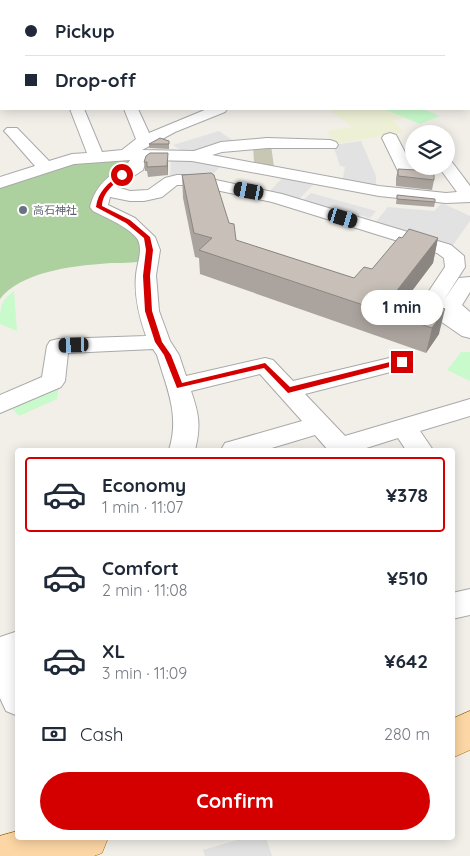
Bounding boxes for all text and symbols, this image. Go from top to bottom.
text: Pickup [55,19,115,43]
text: Drop-off [55,68,136,92]
map controls [405,125,455,175]
button: layers [405,125,455,175]
route start [111,164,133,186]
car [232,181,265,201]
place label: 高石神社 [33,203,77,217]
marker: 高石神社 [17,204,29,216]
car [326,206,359,230]
callout: 1 min [361,290,443,324]
text: 1 min [383,297,421,317]
car [58,337,89,353]
route end [391,351,413,373]
icon: car [42,472,87,517]
text: Economy [102,473,186,497]
text: ¥378 [386,483,428,507]
text: 1 min · 11:07 [102,497,183,517]
icon: car [42,555,87,600]
text: Comfort [102,556,179,580]
text: ¥510 [387,566,428,590]
text: 2 min · 11:08 [102,580,187,600]
icon: car [42,638,87,683]
text: XL [102,639,125,663]
text: ¥642 [384,649,428,673]
text: 3 min · 11:09 [102,663,187,683]
icon: cash [40,720,68,748]
text: Cash [80,722,124,746]
text: 280 m [384,724,430,744]
button: Confirm [40,772,430,830]

